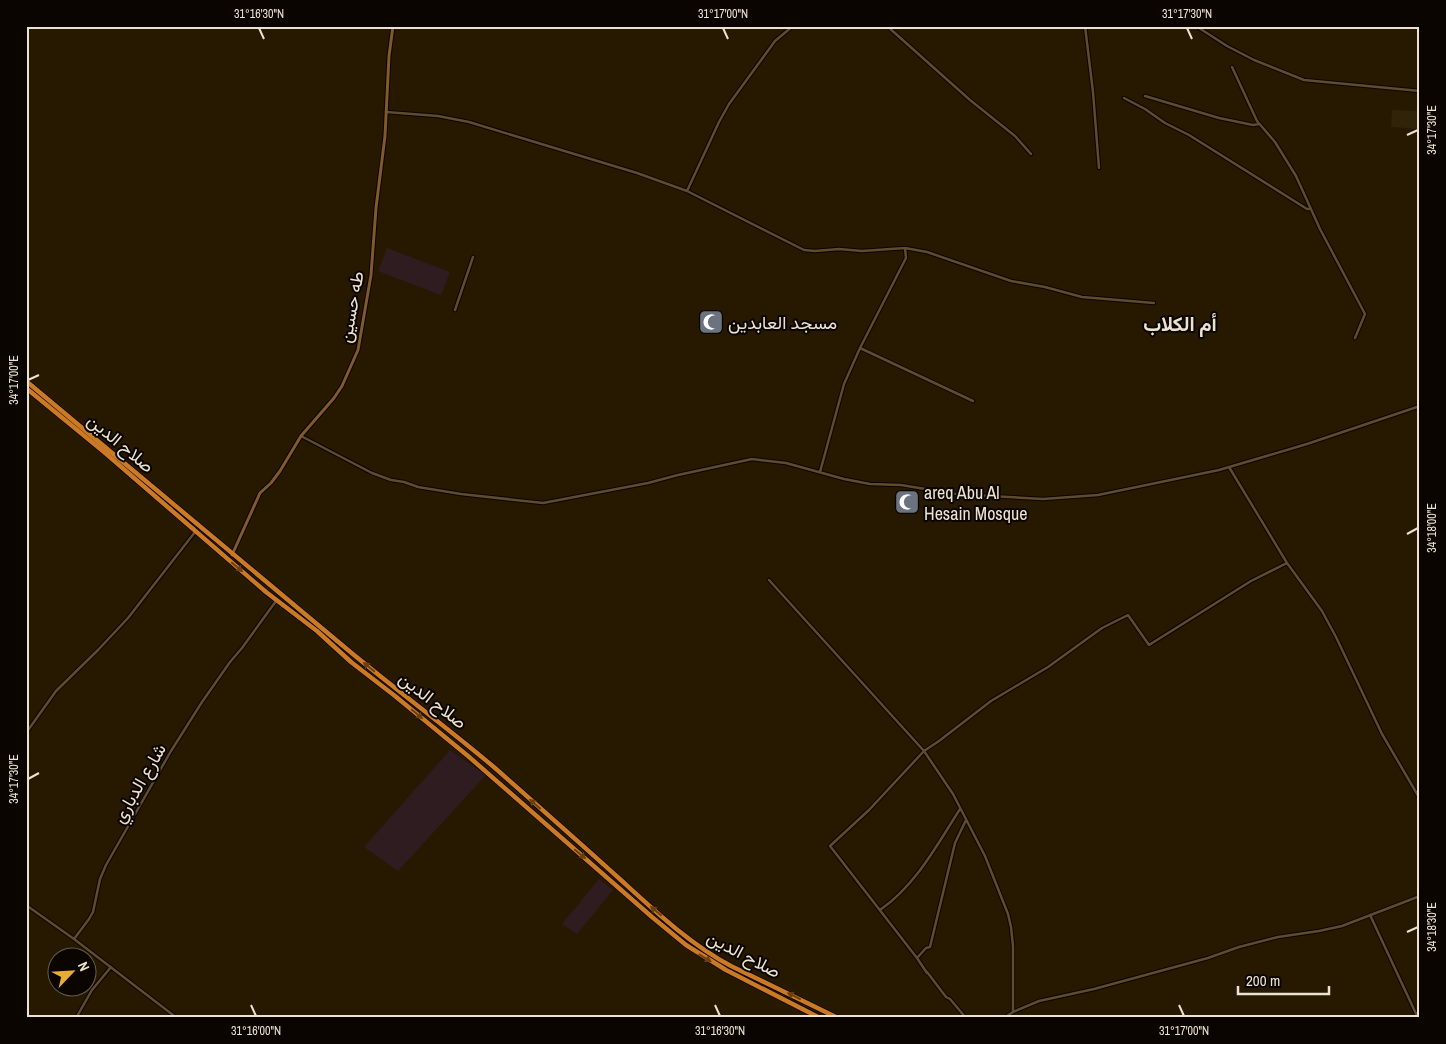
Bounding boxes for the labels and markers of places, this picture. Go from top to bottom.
mosque icon: مسجد العابدين [698,309,724,335]
place label: مسجد العابدين [728,310,837,335]
place label: areq Abu Al Hesain Mosque [924,480,1027,526]
mosque icon: areq Abu Al Hesain Mosque [894,489,920,515]

